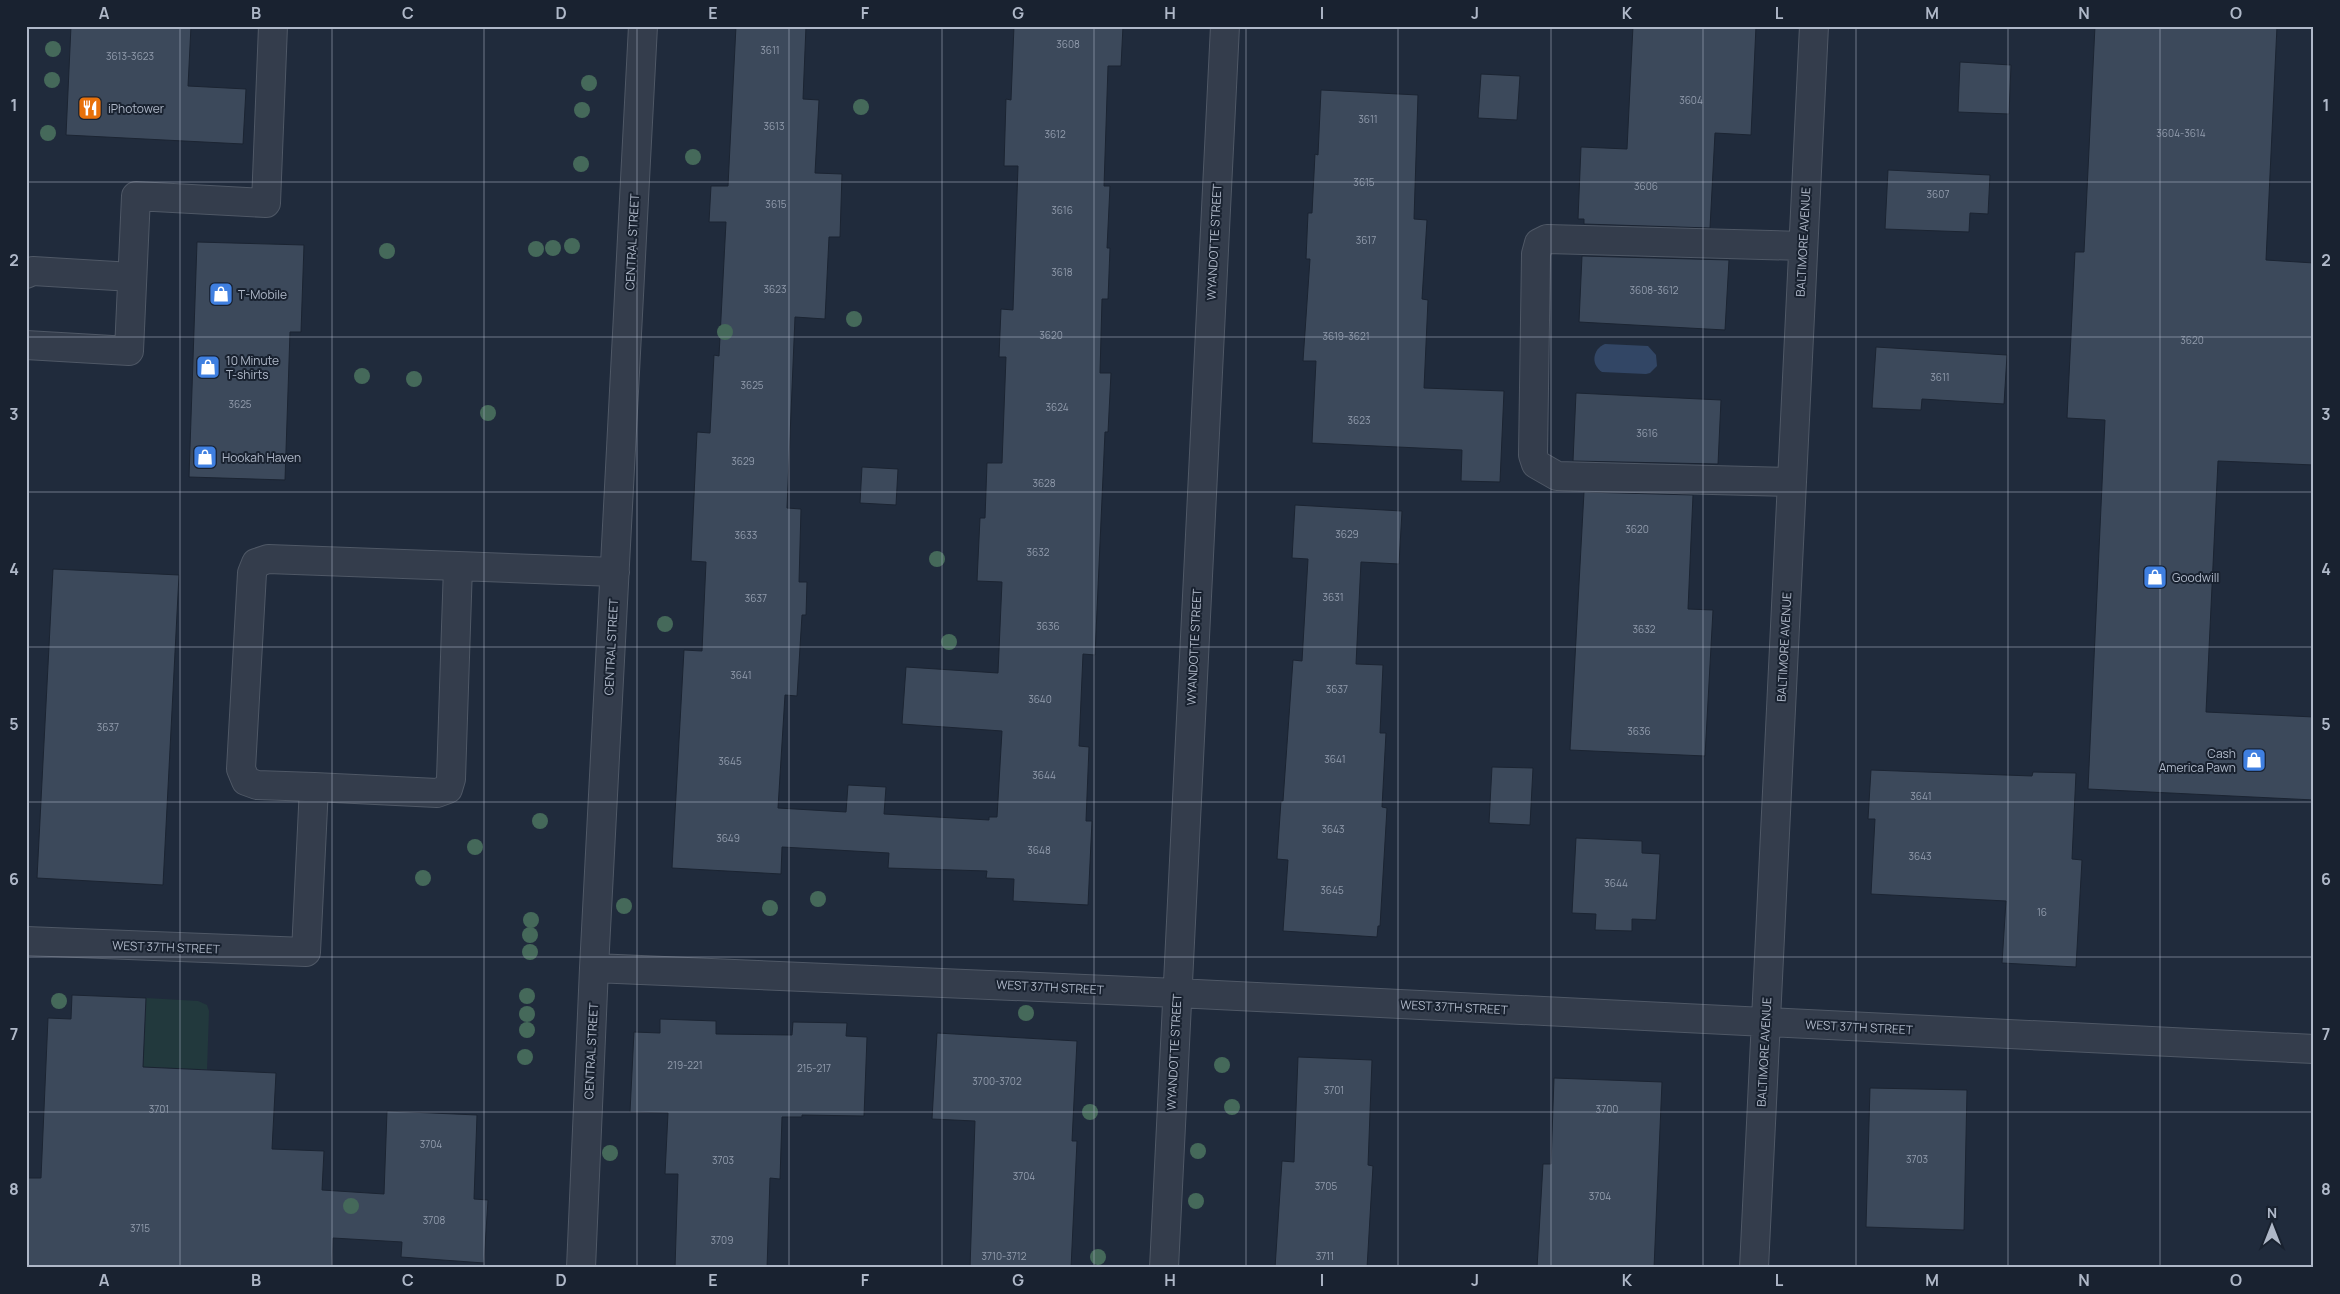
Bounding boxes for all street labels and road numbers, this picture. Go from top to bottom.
street label: WYANDOTTE STREET [1202,182,1226,301]
street label: BALTIMORE AVENUE [1792,187,1814,297]
street label: CENTRAL STREET [621,192,643,291]
street label: WYANDOTTE STREET [1182,587,1206,706]
street label: BALTIMORE AVENUE [1773,592,1795,702]
street label: CENTRAL STREET [600,597,622,696]
street label: WEST 37TH STREET [112,937,221,957]
street label: WEST 37TH STREET [996,976,1105,998]
street label: WYANDOTTE STREET [1162,992,1186,1111]
street label: WEST 37TH STREET [1400,996,1509,1018]
street label: BALTIMORE AVENUE [1753,997,1775,1107]
street label: CENTRAL STREET [580,1001,602,1100]
street label: WEST 37TH STREET [1805,1016,1914,1038]

